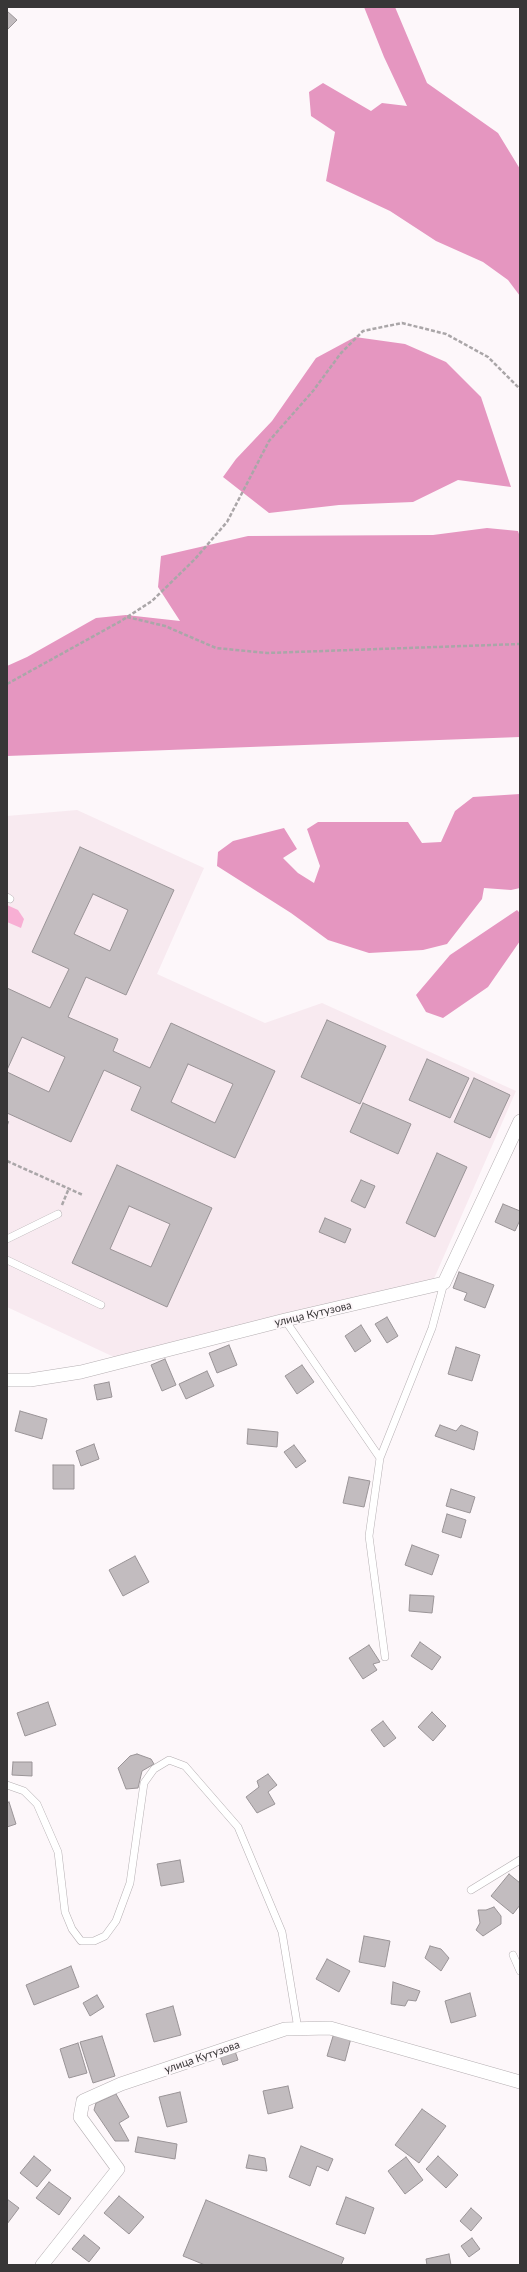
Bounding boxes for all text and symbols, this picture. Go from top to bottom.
street label: улица Кутузова [273,1299,353,1329]
street label: улица Кутузова [163,2038,241,2076]

